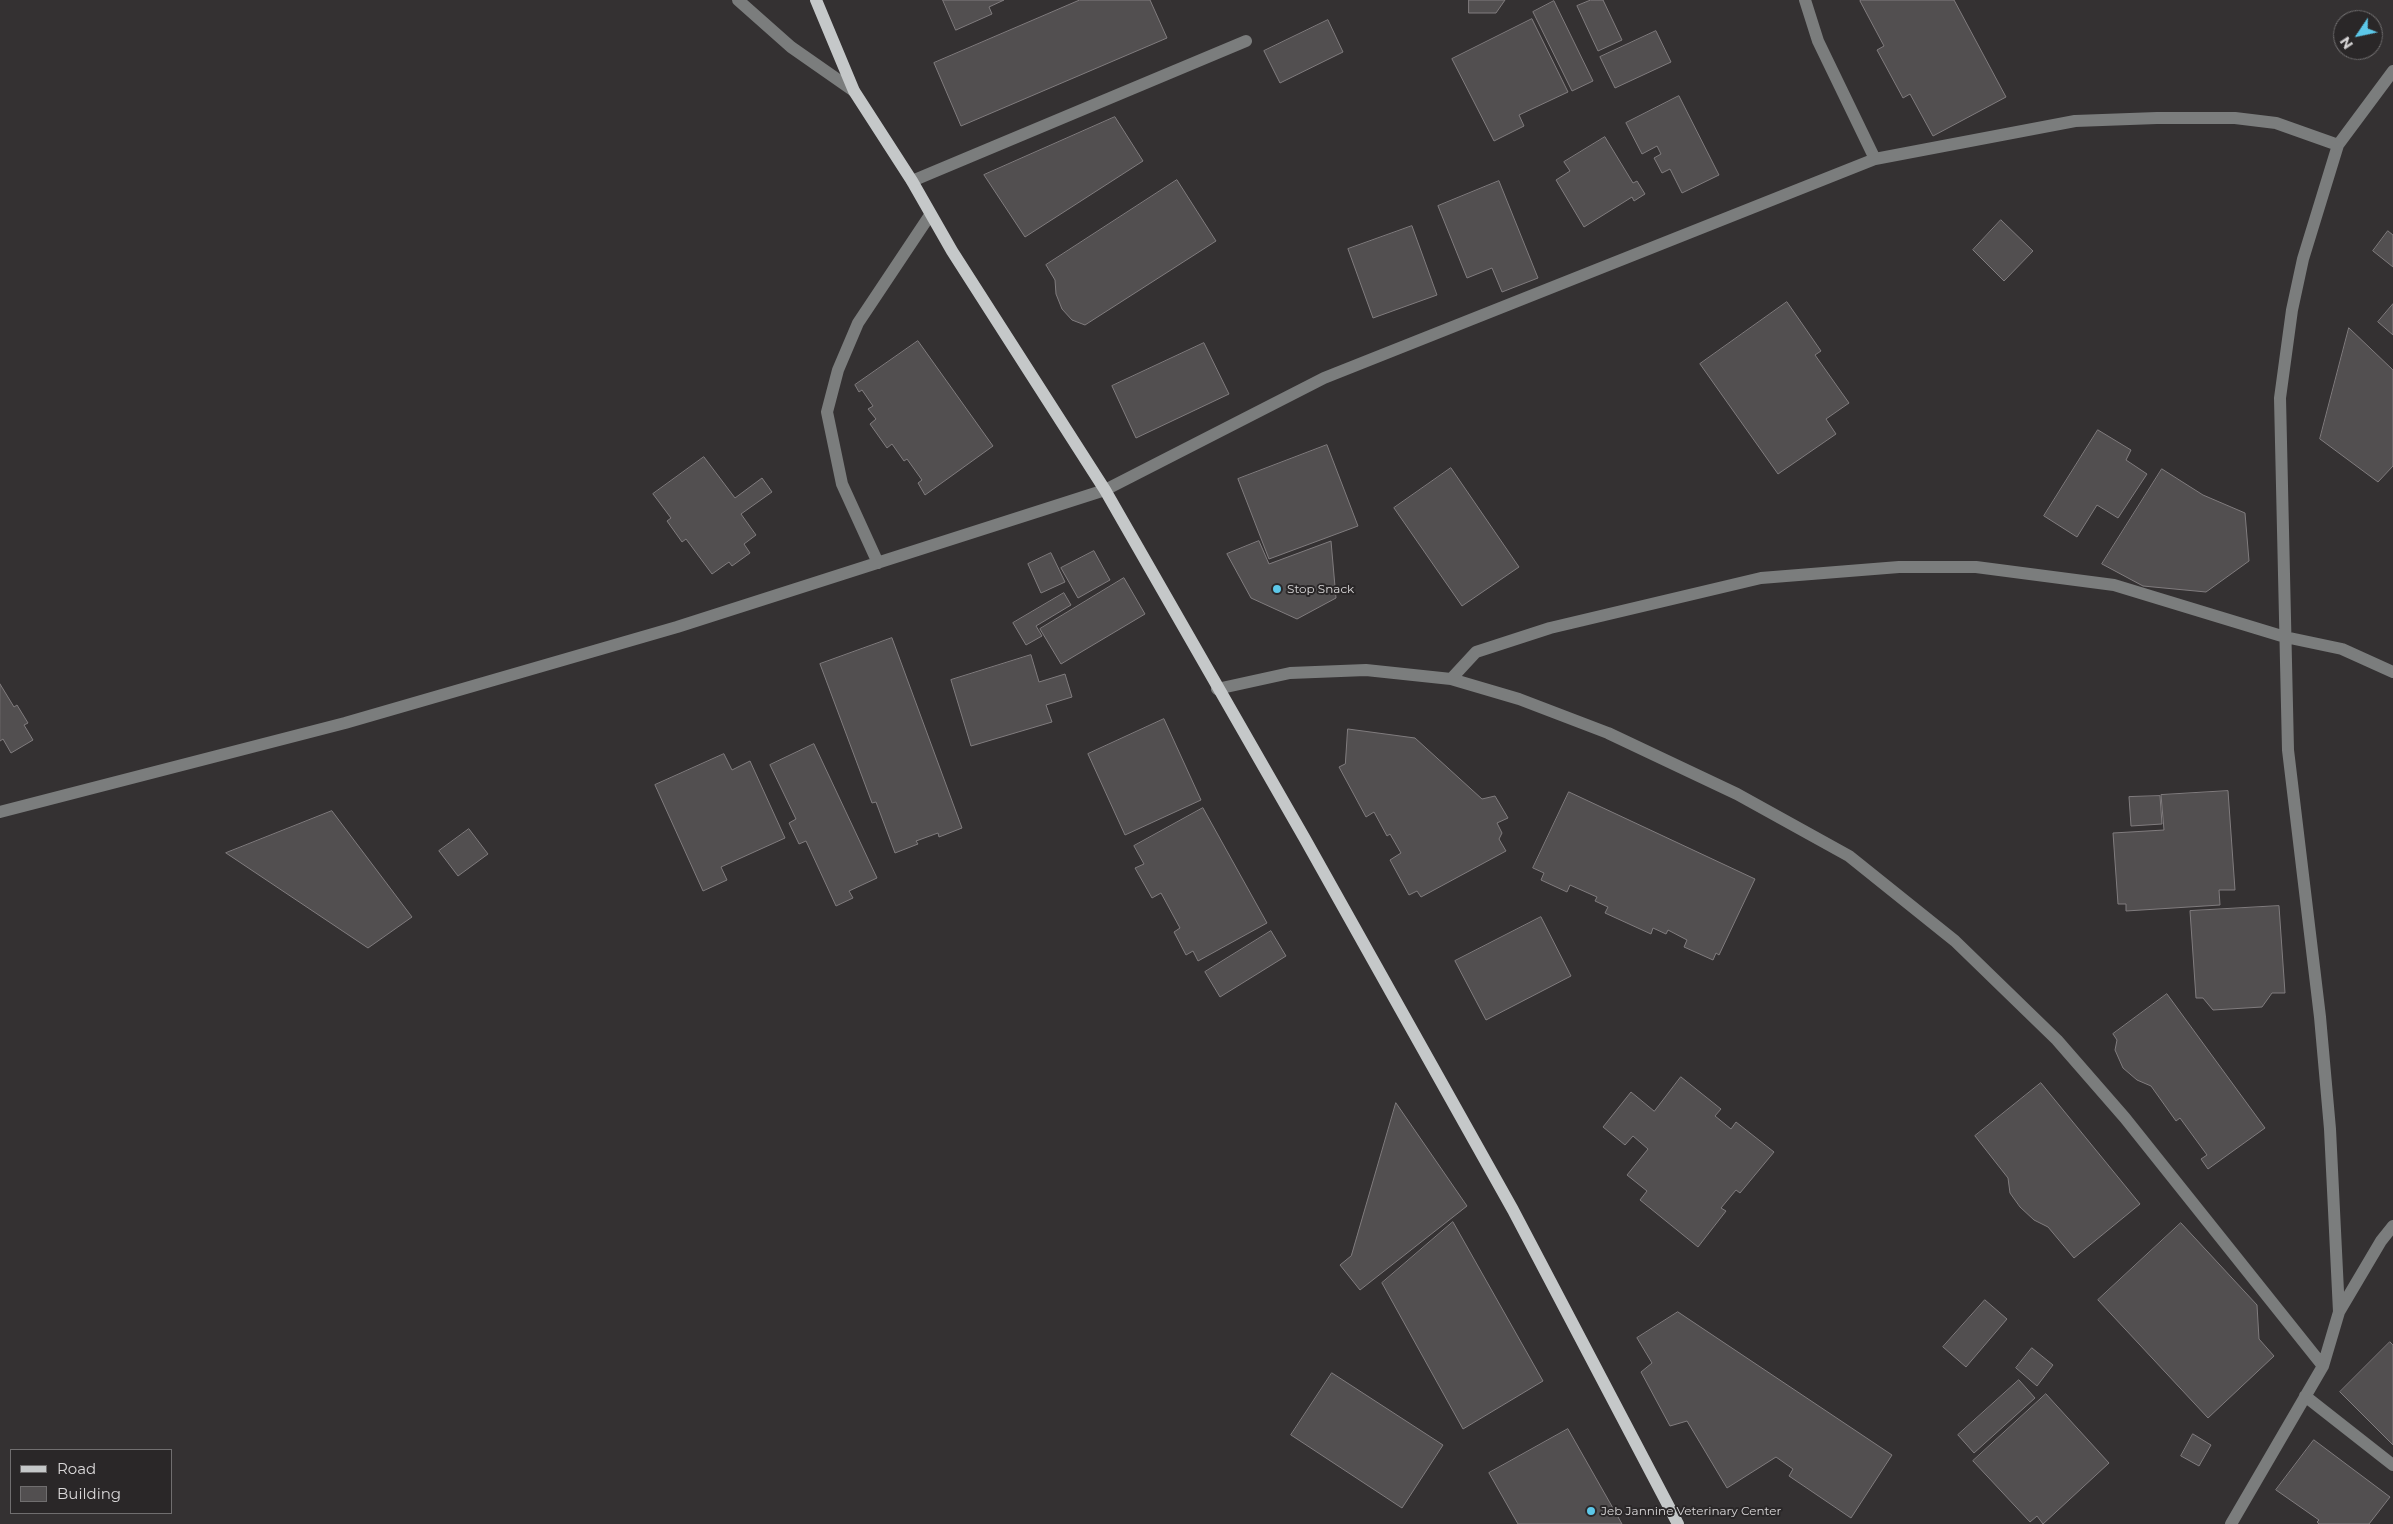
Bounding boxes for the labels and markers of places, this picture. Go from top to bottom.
place label: Stop Snack [1287,582,1354,596]
marker: Stop Snack [1271,583,1283,595]
place label: Jeb Jannine Veterinary Center [1601,1504,1781,1518]
marker: Jeb Jannine Veterinary Center [1585,1505,1597,1517]

